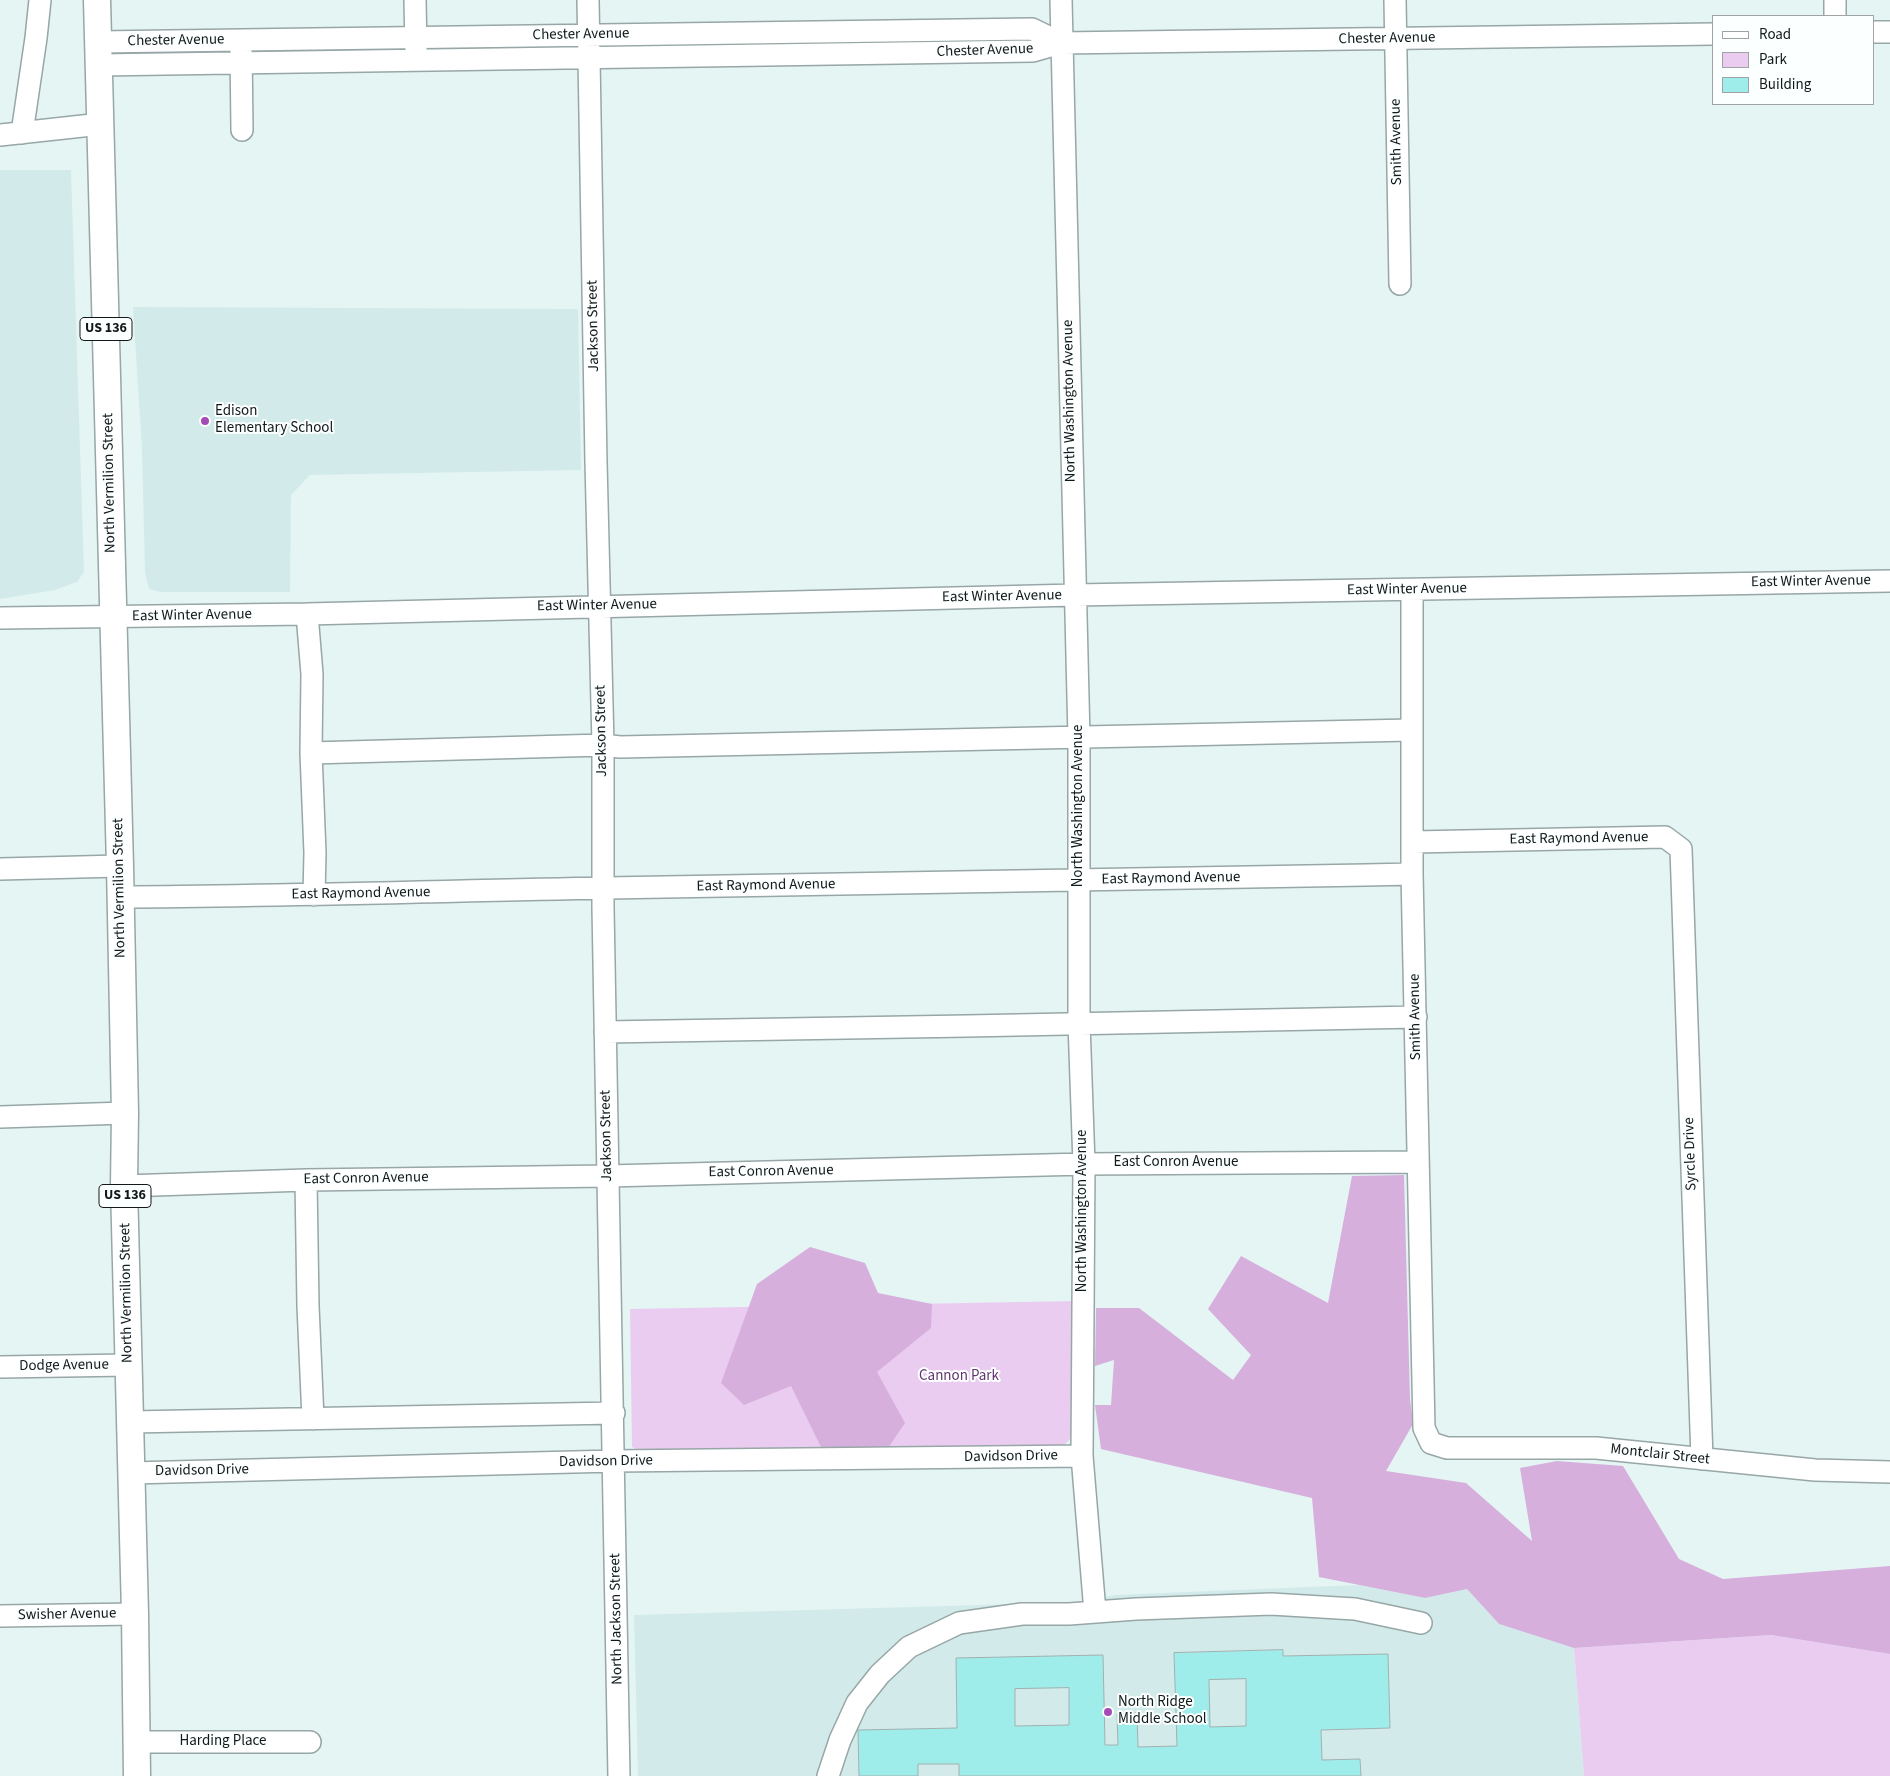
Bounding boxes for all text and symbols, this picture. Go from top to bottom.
legend [1712,15,1875,105]
text: Road [1759,24,1791,45]
street label: Chester Avenue [532,25,630,45]
street label: Chester Avenue [1338,29,1436,49]
street label: Chester Avenue [127,31,225,51]
street label: Chester Avenue [936,40,1034,62]
text: Park [1759,49,1787,70]
text: Building [1759,74,1811,95]
street label: Smith Avenue [1387,99,1407,185]
street label: Jackson Street [584,280,604,372]
road number: US 136 [80,318,132,340]
street label: North Washington Avenue [1060,320,1080,482]
place label: Edison Elementary School [215,403,333,438]
street label: North Vermilion Street [100,413,120,553]
marker: Edison Elementary School [199,415,211,427]
street label: East Winter Avenue [1751,572,1871,592]
street label: East Winter Avenue [1347,580,1467,600]
street label: East Winter Avenue [942,587,1062,607]
street label: East Winter Avenue [537,596,657,616]
street label: East Winter Avenue [132,606,252,626]
street label: Jackson Street [592,685,612,777]
street label: North Washington Avenue [1070,725,1088,887]
street label: North Vermilion Street [110,818,130,958]
street label: East Raymond Avenue [1509,829,1649,849]
street label: East Raymond Avenue [1101,869,1241,889]
street label: East Raymond Avenue [696,876,836,896]
street label: East Raymond Avenue [291,884,431,904]
street label: Smith Avenue [1406,974,1426,1060]
street label: Jackson Street [597,1090,617,1182]
street label: Syrcle Drive [1681,1117,1701,1191]
street label: North Washington Avenue [1074,1130,1092,1292]
street label: East Conron Avenue [1113,1154,1239,1172]
street label: East Conron Avenue [708,1162,834,1182]
street label: East Conron Avenue [303,1169,429,1189]
road number: US 136 [99,1184,151,1208]
street label: North Vermilion Street [117,1223,137,1363]
street label: Dodge Avenue [19,1356,109,1376]
park label: Cannon Park [919,1368,999,1386]
street label: Montclair Street [1609,1441,1711,1469]
street label: Davidson Drive [964,1447,1058,1467]
street label: Davidson Drive [559,1452,653,1472]
street label: Davidson Drive [155,1461,249,1481]
street label: North Jackson Street [607,1553,627,1685]
street label: Swisher Avenue [17,1605,117,1625]
place label: North Ridge Middle School [1118,1694,1207,1729]
marker: North Ridge Middle School [1102,1706,1114,1718]
street label: Harding Place [179,1733,267,1751]

